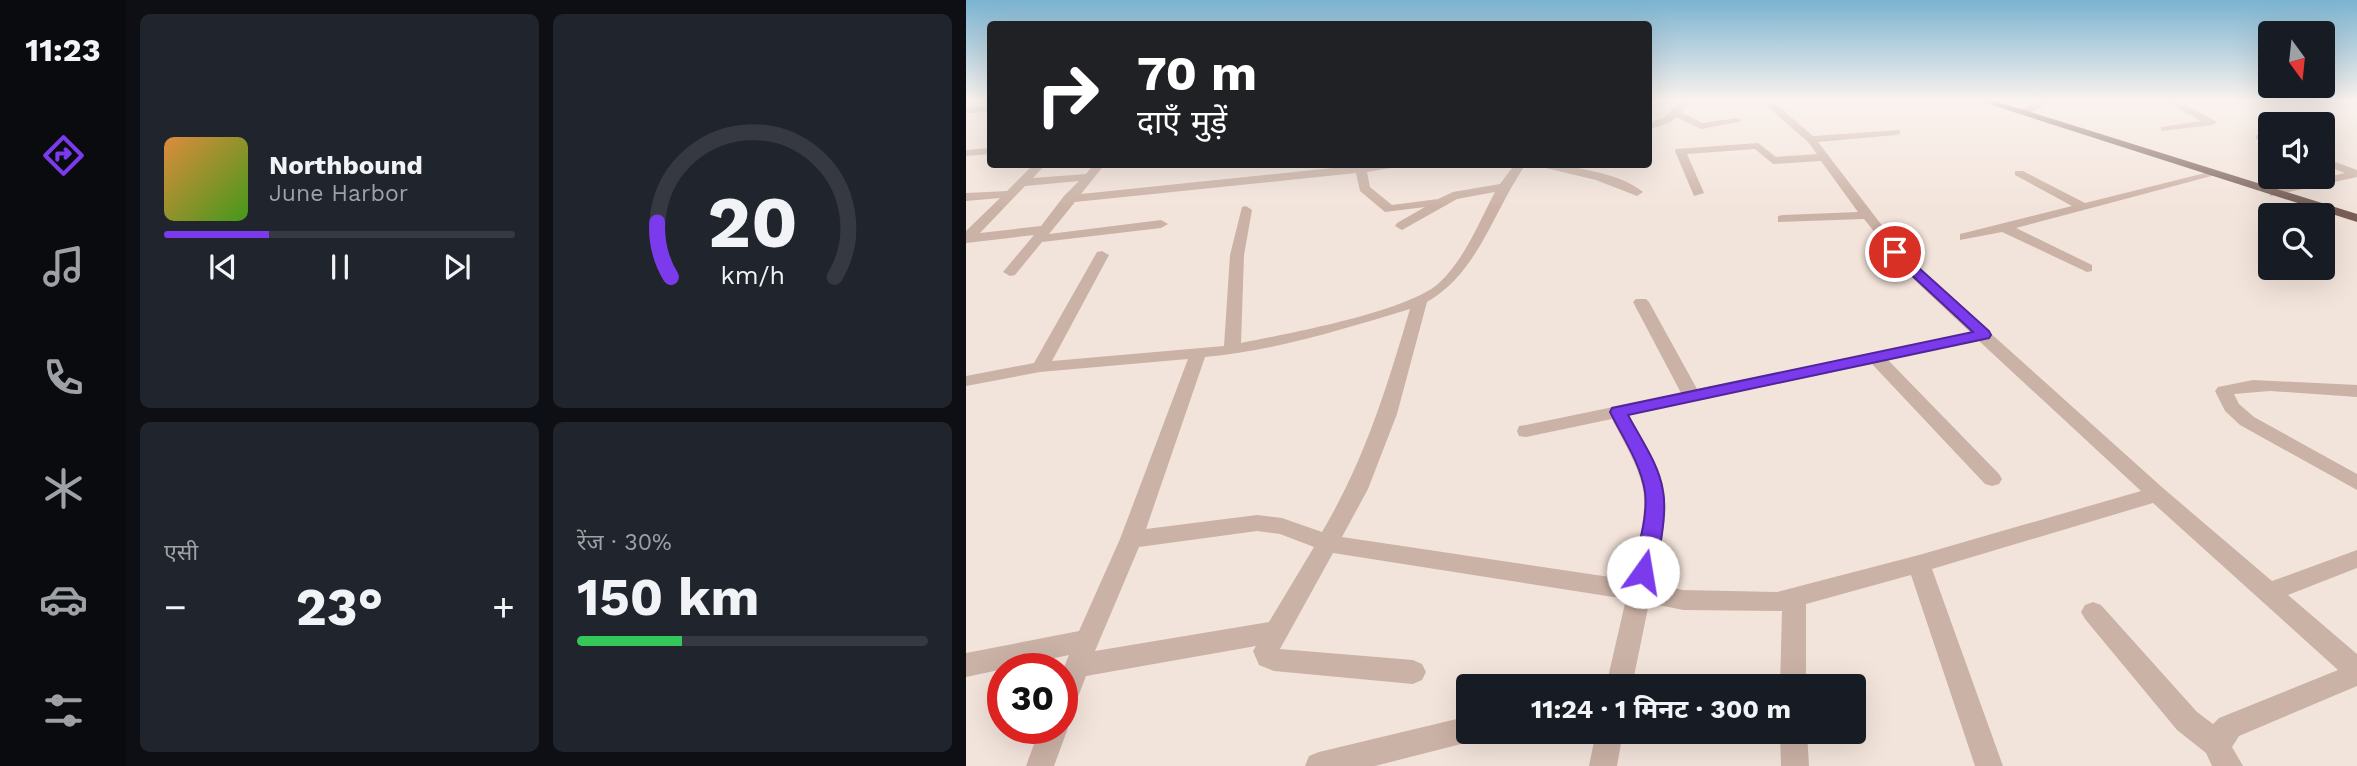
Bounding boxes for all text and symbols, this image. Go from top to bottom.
north arrow [2258,21,2334,98]
map controls [2258,21,2335,280]
text: 11:23 [25,31,101,69]
text: 70 m [1137,44,1257,102]
icon: right [1022,49,1113,140]
text: दाएँ मुड़ें [1137,103,1227,141]
button: sound [2258,112,2335,189]
icon: directions [39,131,88,180]
text: Northbound [269,150,423,180]
text: June Harbor [269,180,408,207]
text: 20 [707,180,798,266]
button: search [2258,203,2335,280]
pin [1865,222,1925,282]
icon: arrive [1876,233,1914,271]
icon: music [39,242,88,291]
icon: previous [204,248,242,286]
icon: pause [321,248,359,286]
icon: next [438,248,476,286]
text: km/h [720,261,785,290]
icon: phone [39,353,88,402]
icon: climate [39,464,88,513]
text: रेंज · 30% [577,529,672,556]
position arrow [1606,535,1680,609]
text: एसी [164,539,198,566]
text: 150 km [577,567,759,628]
icon: car [39,575,88,624]
text: 23° [296,577,383,638]
text: − [164,585,187,629]
text: + [492,585,515,629]
speed limit sign: 30 [987,653,1078,744]
icon: filters [39,686,88,735]
text: 11:24 · 1 मिनट · 300 m [1531,694,1791,724]

